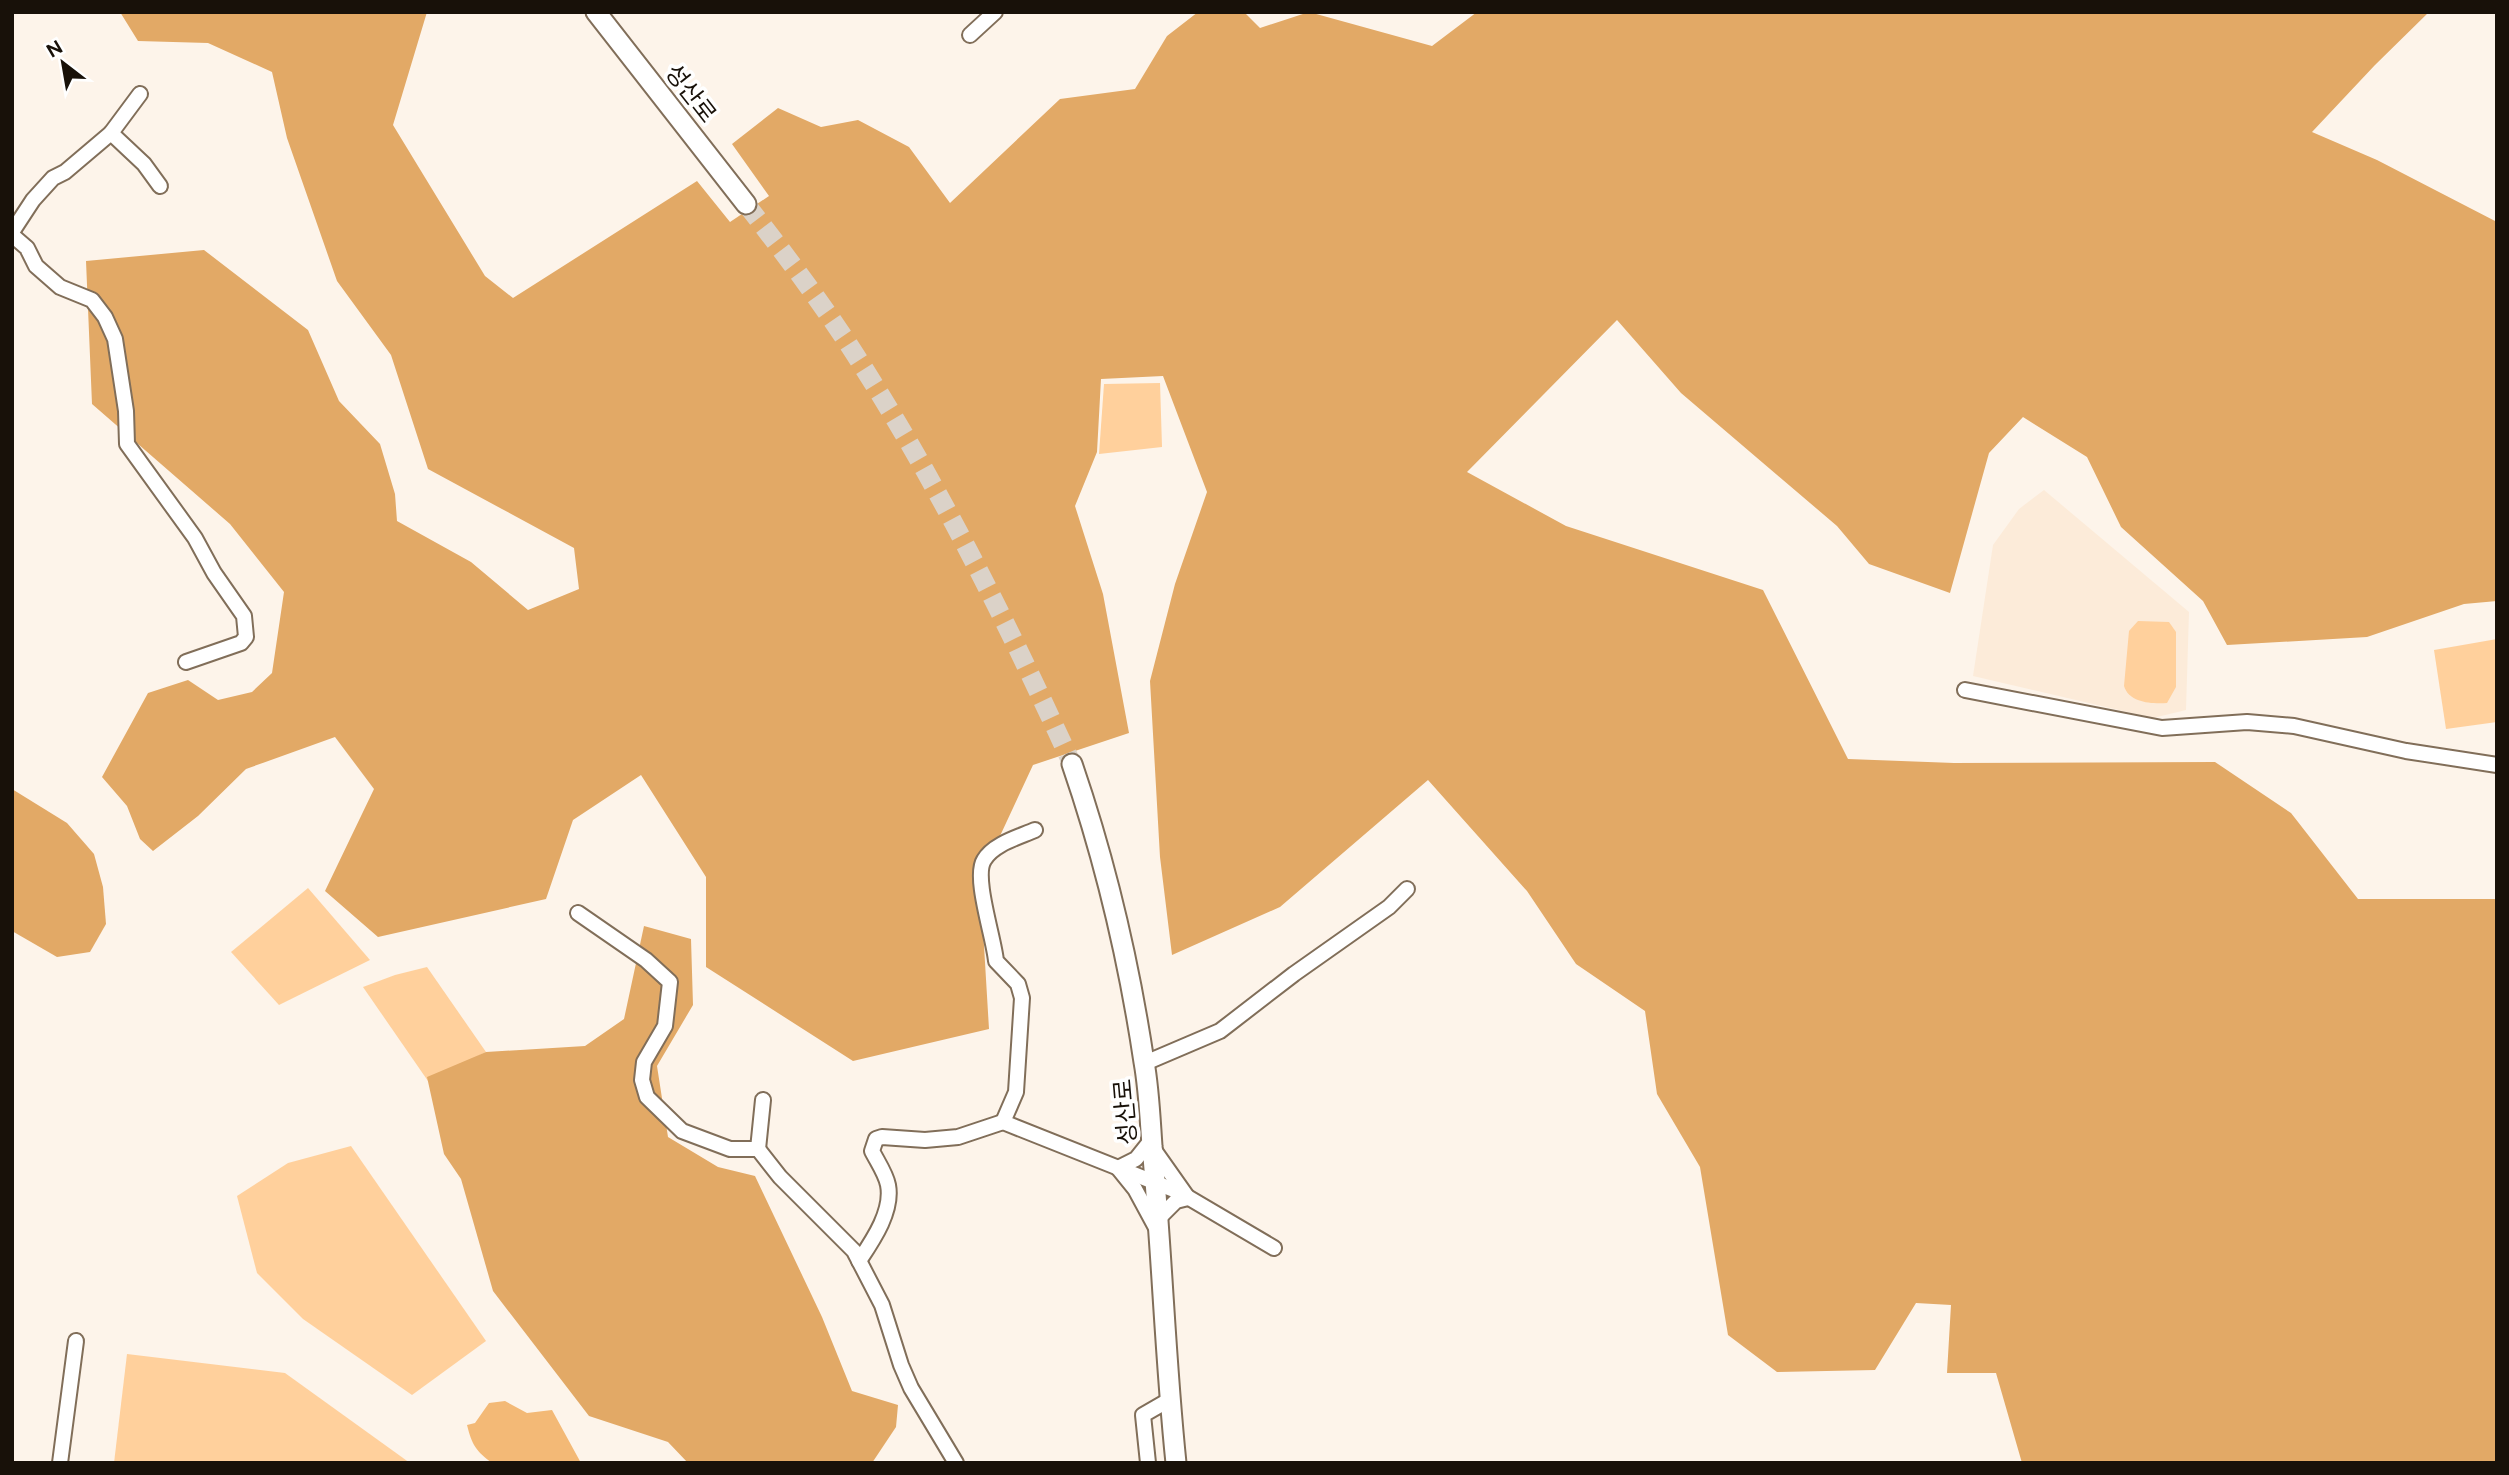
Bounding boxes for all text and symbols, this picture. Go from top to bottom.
north arrow [28,28,98,98]
text: N [42,35,67,62]
street label: 성산로 [659,58,723,128]
street label: 성산로 [1108,1078,1142,1146]

